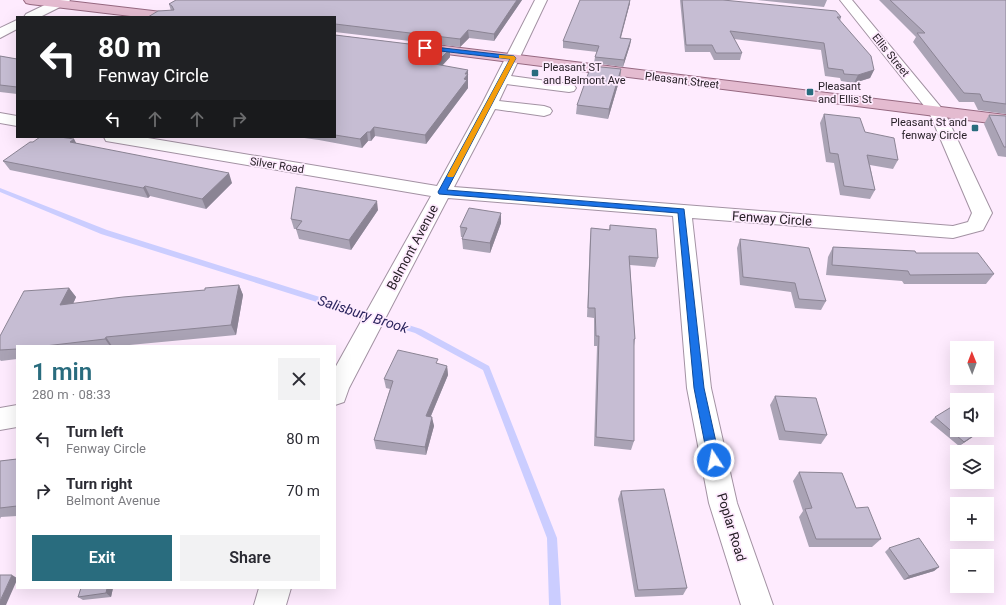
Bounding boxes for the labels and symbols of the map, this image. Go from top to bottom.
pin [408,31,442,65]
street label: Ellis Street [869,31,912,80]
place label: Pleasant ST and Belmont Ave [543,61,626,87]
marker: Pleasant ST and Belmont Ave [530,68,540,78]
street label: Pleasant Street [644,70,720,92]
place label: Pleasant and Ellis St [818,80,872,106]
marker: Pleasant and Ellis St [805,87,815,97]
place label: Pleasant St and fenway Circle [890,116,967,142]
marker: Pleasant St and fenway Circle [970,123,980,133]
street label: Silver Road [249,155,305,176]
street label: Belmont Avenue [384,202,441,292]
street label: Fenway Circle [732,208,813,229]
water label: Salisbury Brook [316,292,411,336]
north arrow [950,341,994,385]
position arrow [693,439,735,481]
street label: Poplar Road [714,491,749,563]

